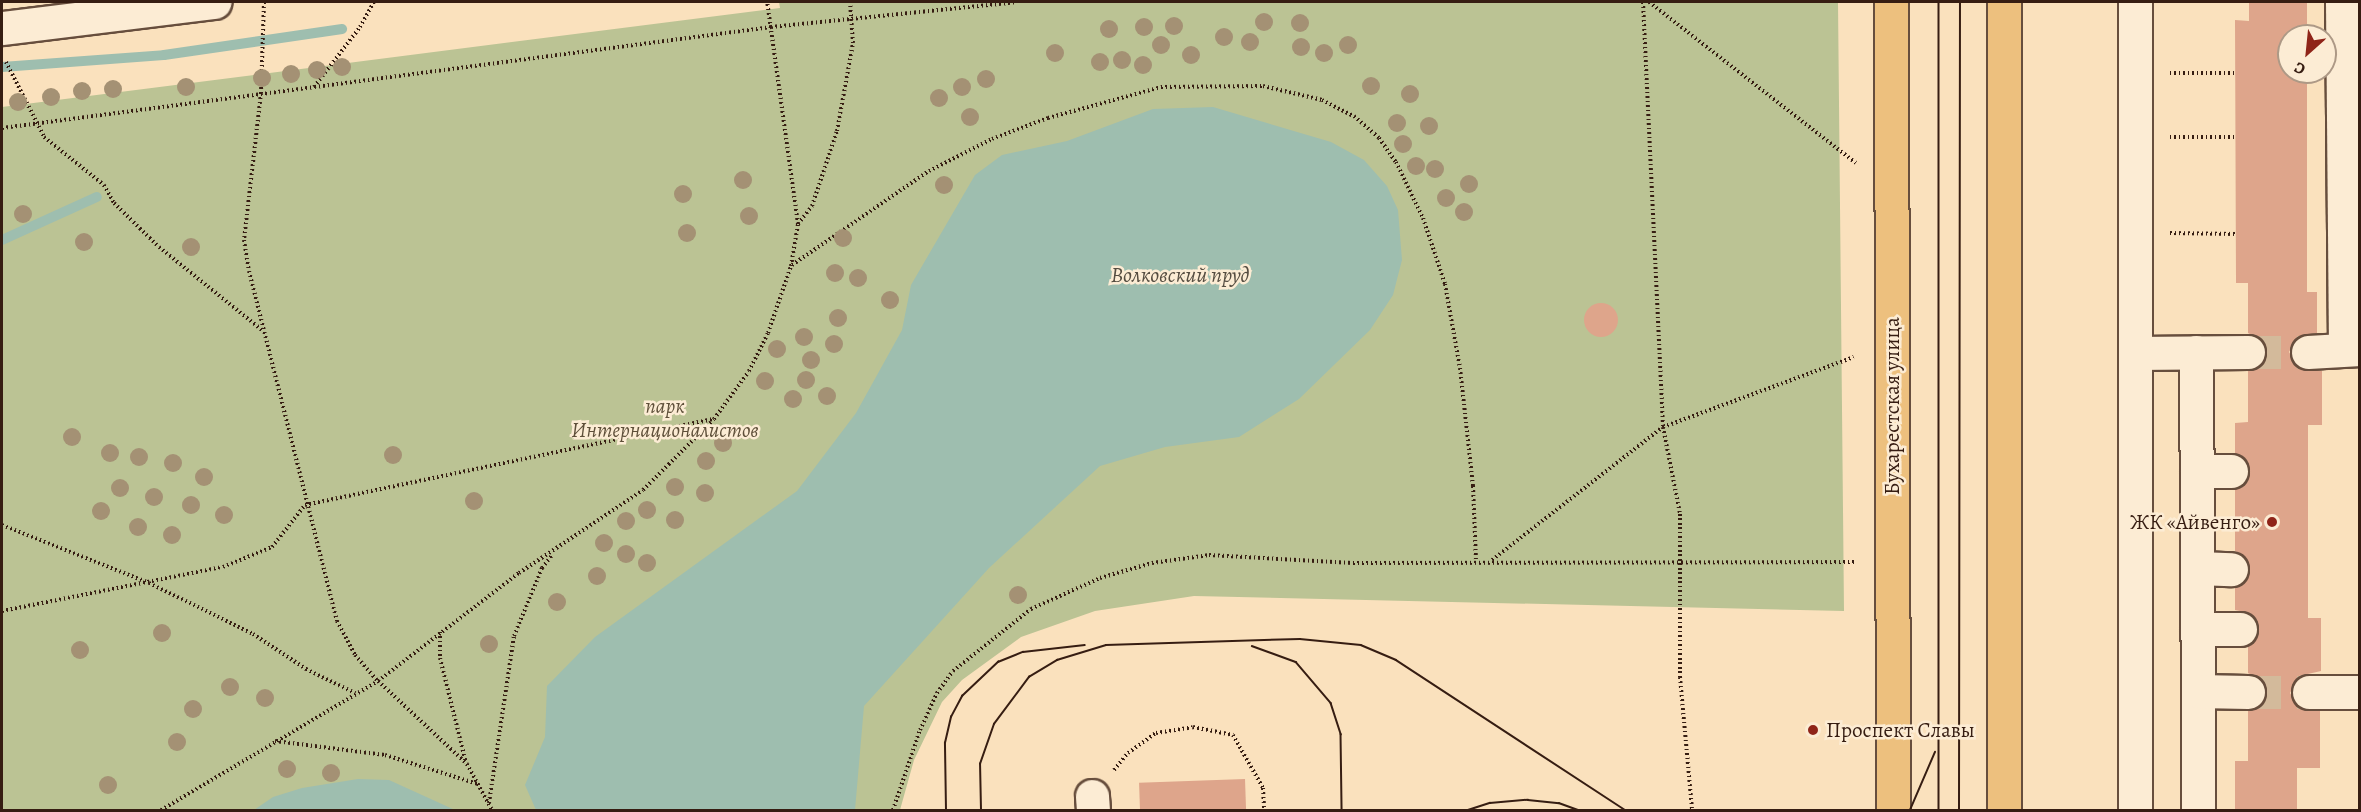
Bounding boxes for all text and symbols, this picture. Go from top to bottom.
north arrow [2277,24,2337,84]
text: С [2290,56,2309,80]
water label: Волковский пруд [1111,263,1249,289]
street label: Бухарестская улица [1879,317,1905,495]
park label: парк Интернационалистов [571,393,759,443]
place label: ЖК «Айвенго» [2130,509,2260,535]
marker: ЖК «Айвенго» [2265,515,2279,529]
place label: Проспект Славы [1826,717,1975,743]
marker: Проспект Славы [1804,721,1822,739]

